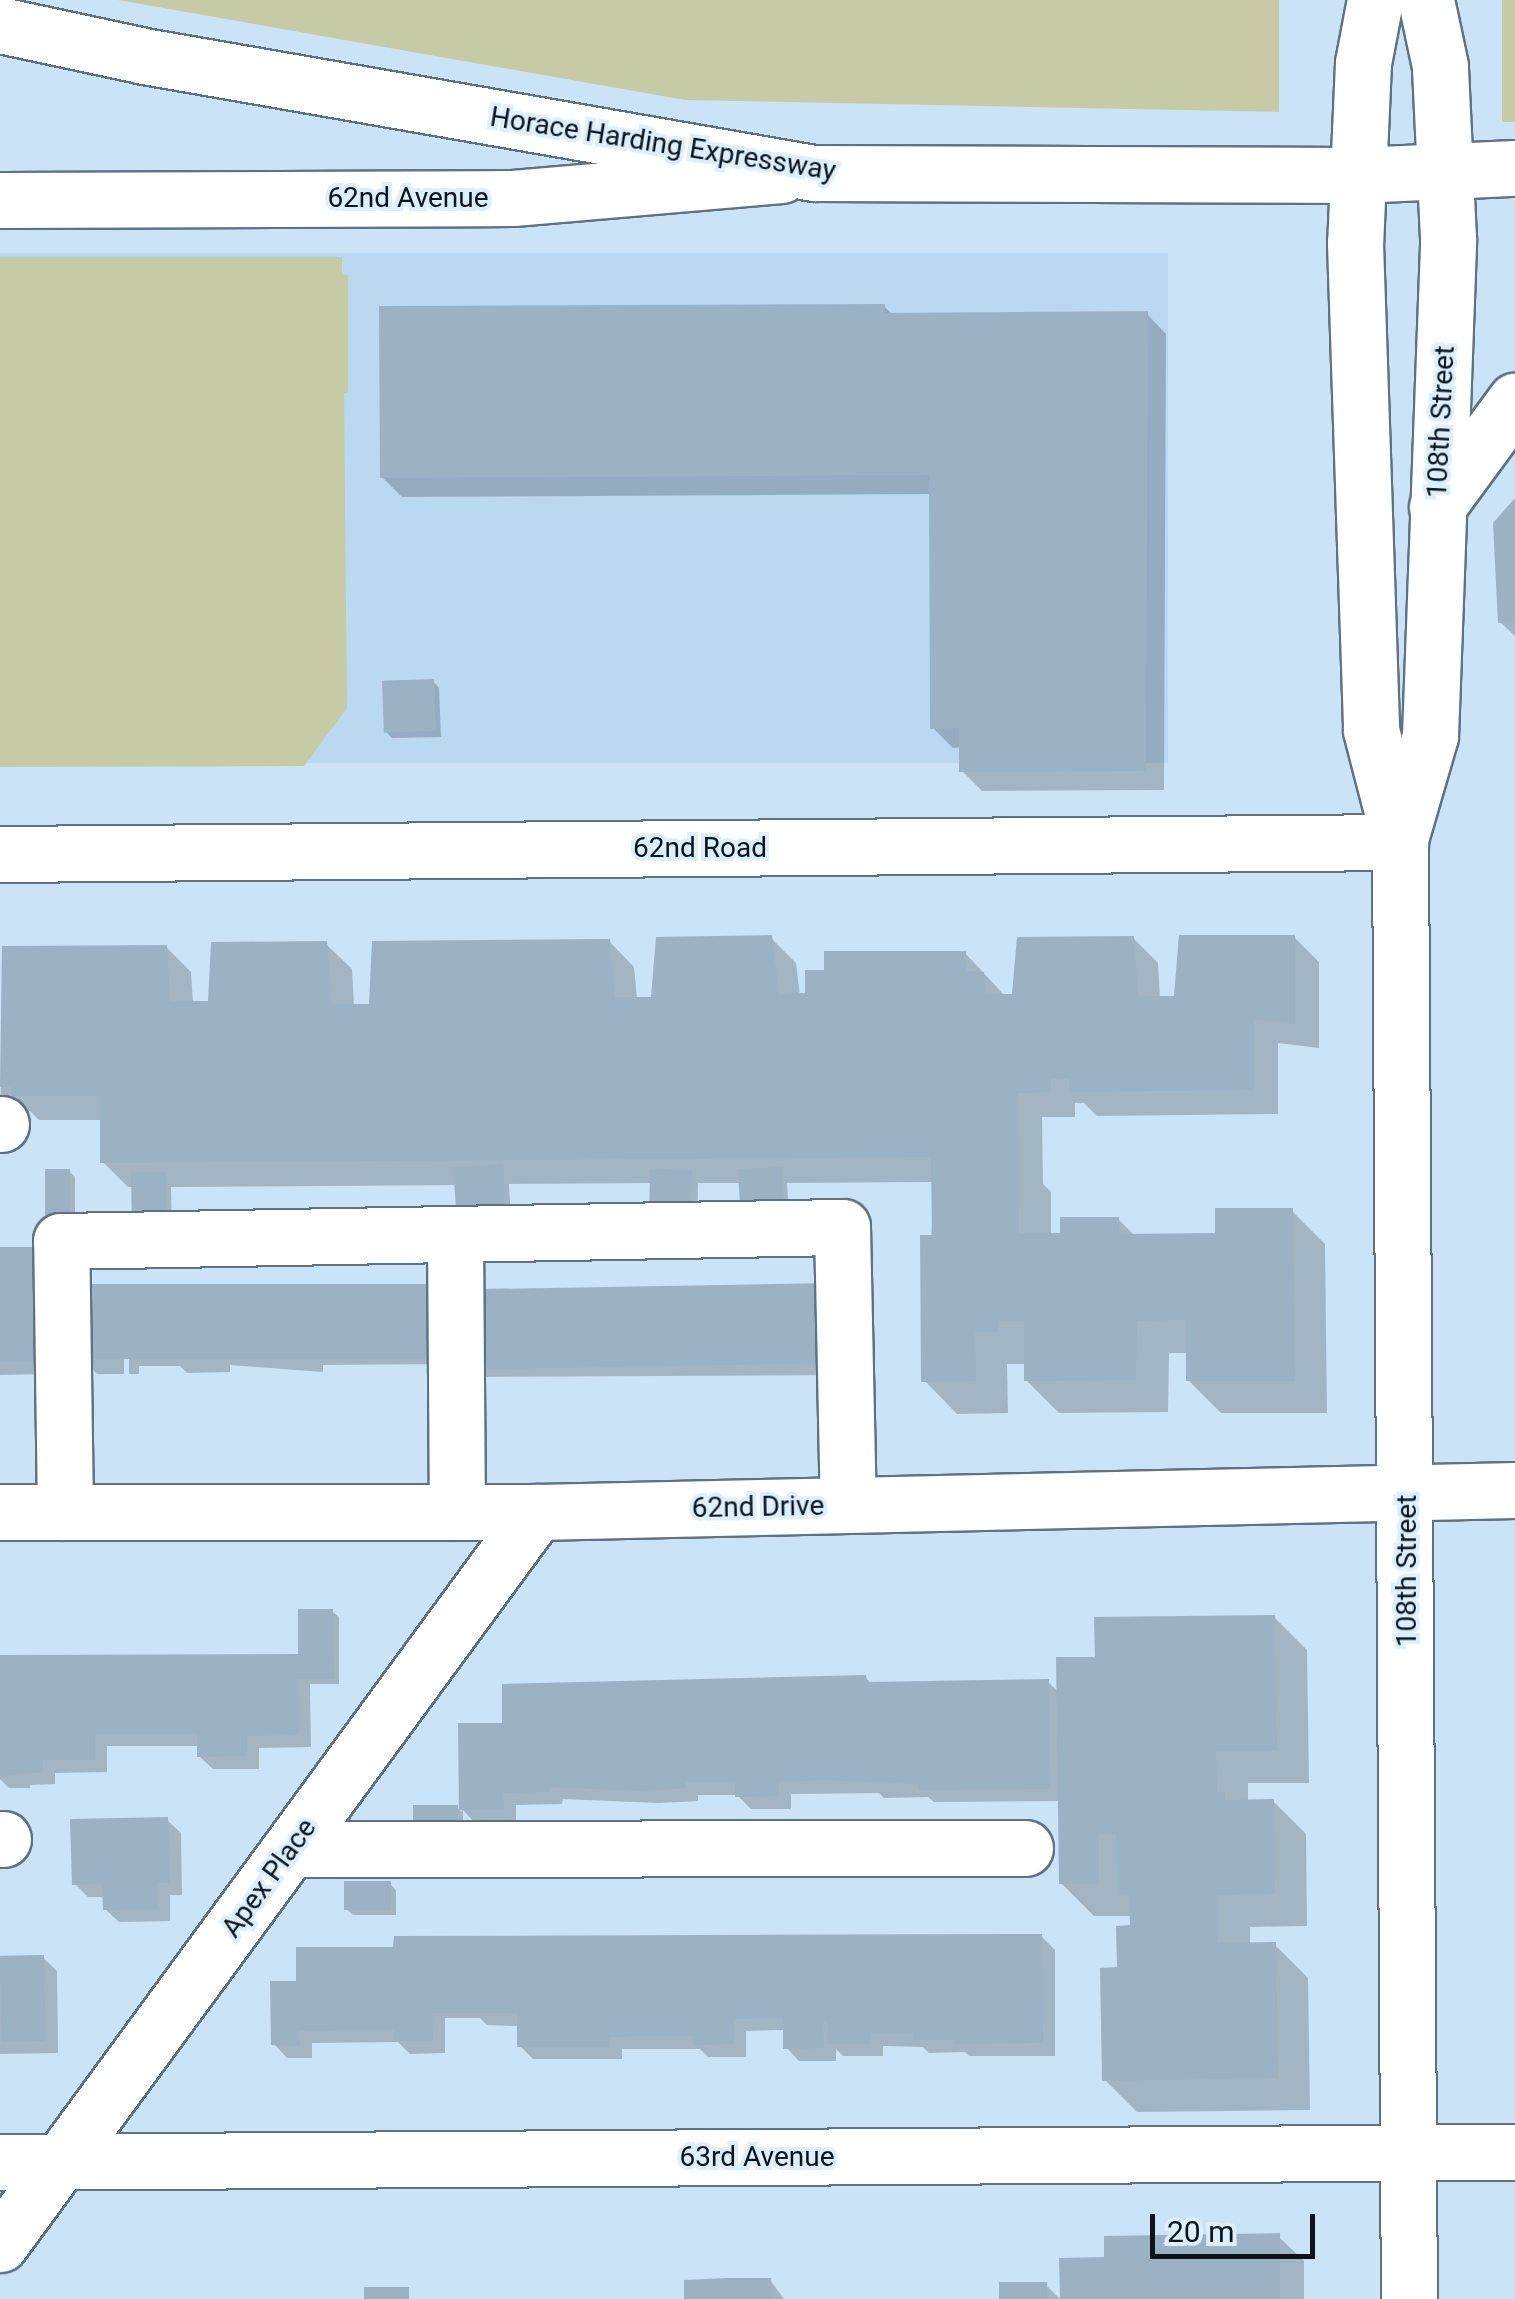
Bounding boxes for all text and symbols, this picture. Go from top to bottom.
street label: Horace Harding Expressway [488,100,838,188]
street label: 62nd Avenue [327,181,489,215]
street label: 108th Street [1420,345,1462,499]
street label: 62nd Road [633,831,767,865]
street label: 62nd Drive [691,1489,825,1525]
street label: 108th Street [1390,1495,1424,1647]
street label: Apex Place [215,1812,323,1944]
street label: 63rd Avenue [680,2140,834,2174]
scale bar [1155,2194,1320,2256]
text: 20 m [1167,2214,1234,2249]

